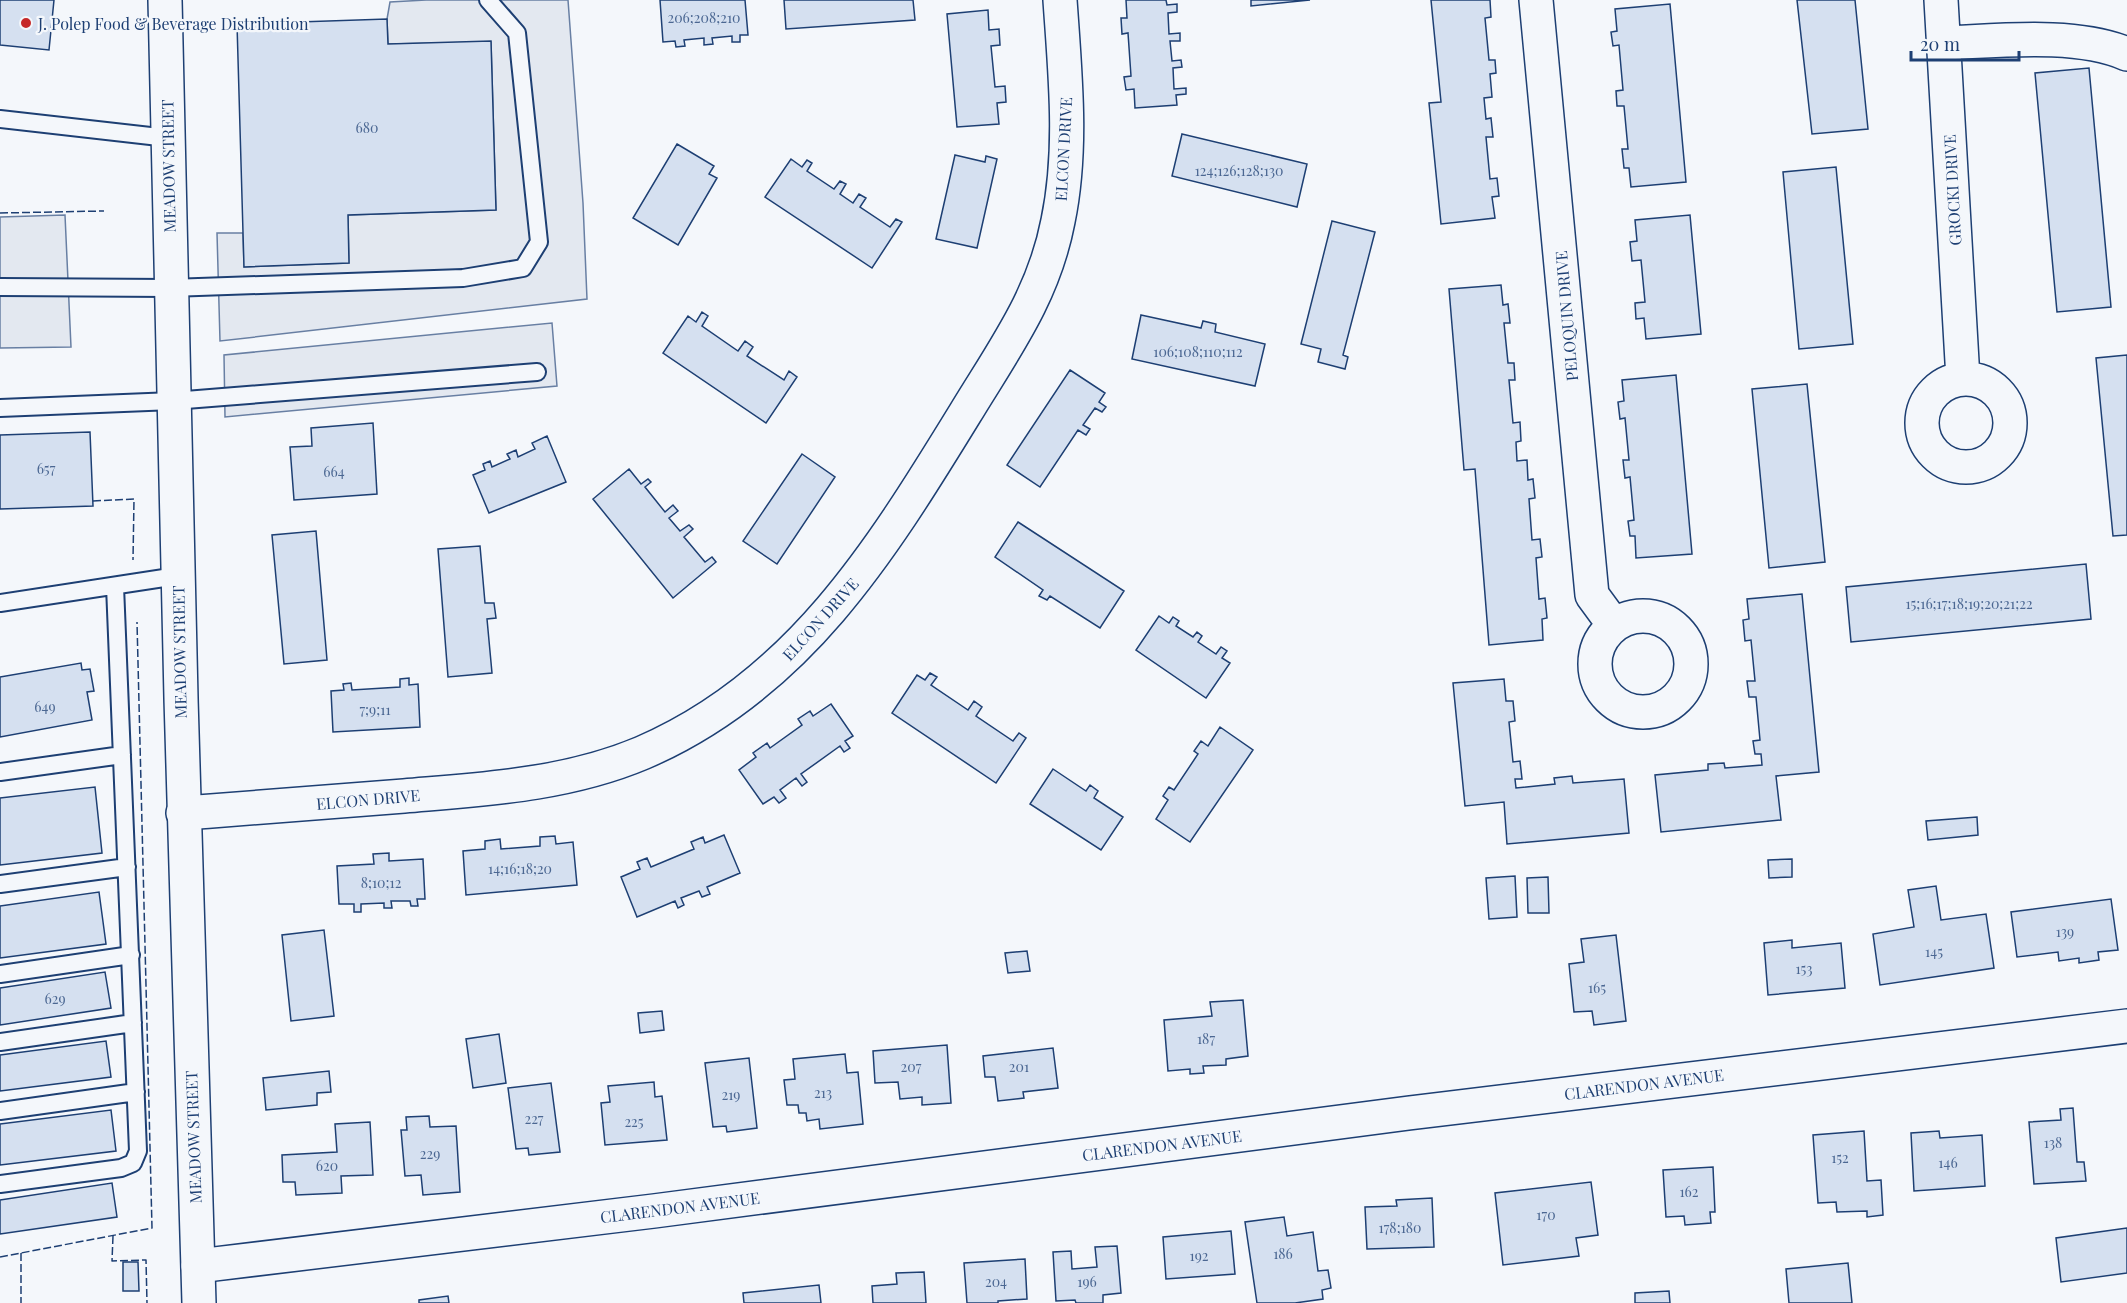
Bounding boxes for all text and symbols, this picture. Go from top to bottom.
house number: 206;208;210 [668,8,741,27]
place label: J. Polep Food & Beverage Distribution [37,13,309,34]
marker: J. Polep Food & Beverage Distribution [19,16,33,30]
scale bar [1911,24,2019,62]
text: 20 m [1920,32,1960,56]
street label: ELCON DRIVE [1050,96,1076,202]
street label: MEADOW STREET [156,99,180,233]
house number: 680 [356,118,378,137]
street label: GROCKI DRIVE [1939,134,1965,246]
house number: 124;126;128;130 [1195,161,1283,180]
street label: PELOQUIN DRIVE [1550,250,1582,382]
house number: 106;108;110;112 [1153,342,1243,361]
house number: 657 [37,459,56,478]
house number: 664 [323,462,345,481]
street label: ELCON DRIVE [777,573,863,665]
street label: MEADOW STREET [167,585,191,719]
house number: 15;16;17;18;19;20;21;22 [1905,594,2033,613]
house number: 649 [34,697,56,716]
house number: 7;9;11 [359,700,391,719]
street label: ELCON DRIVE [315,784,421,814]
house number: 14;16;18;20 [488,859,552,878]
house number: 8;10;12 [361,873,402,892]
house number: 139 [2056,922,2074,941]
house number: 145 [1925,942,1943,961]
house number: 153 [1795,959,1813,978]
house number: 165 [1588,978,1606,997]
house number: 629 [44,989,66,1008]
house number: 187 [1197,1029,1215,1048]
house number: 207 [901,1057,922,1076]
house number: 201 [1009,1057,1029,1076]
street label: CLARENDON AVENUE [1563,1064,1725,1104]
street label: MEADOW STREET [180,1070,206,1204]
house number: 213 [814,1083,832,1102]
house number: 219 [721,1085,741,1104]
house number: 227 [524,1109,544,1128]
house number: 225 [624,1112,644,1131]
street label: CLARENDON AVENUE [1081,1125,1243,1165]
house number: 138 [2044,1133,2062,1152]
house number: 229 [420,1144,440,1163]
house number: 152 [1831,1148,1849,1167]
house number: 146 [1938,1153,1958,1172]
house number: 620 [316,1156,338,1175]
house number: 162 [1679,1182,1699,1201]
street label: CLARENDON AVENUE [599,1187,761,1227]
house number: 170 [1536,1205,1556,1224]
house number: 178;180 [1379,1218,1422,1237]
house number: 186 [1273,1244,1293,1263]
house number: 192 [1189,1246,1209,1265]
house number: 204 [985,1272,1007,1291]
house number: 196 [1077,1272,1097,1291]

